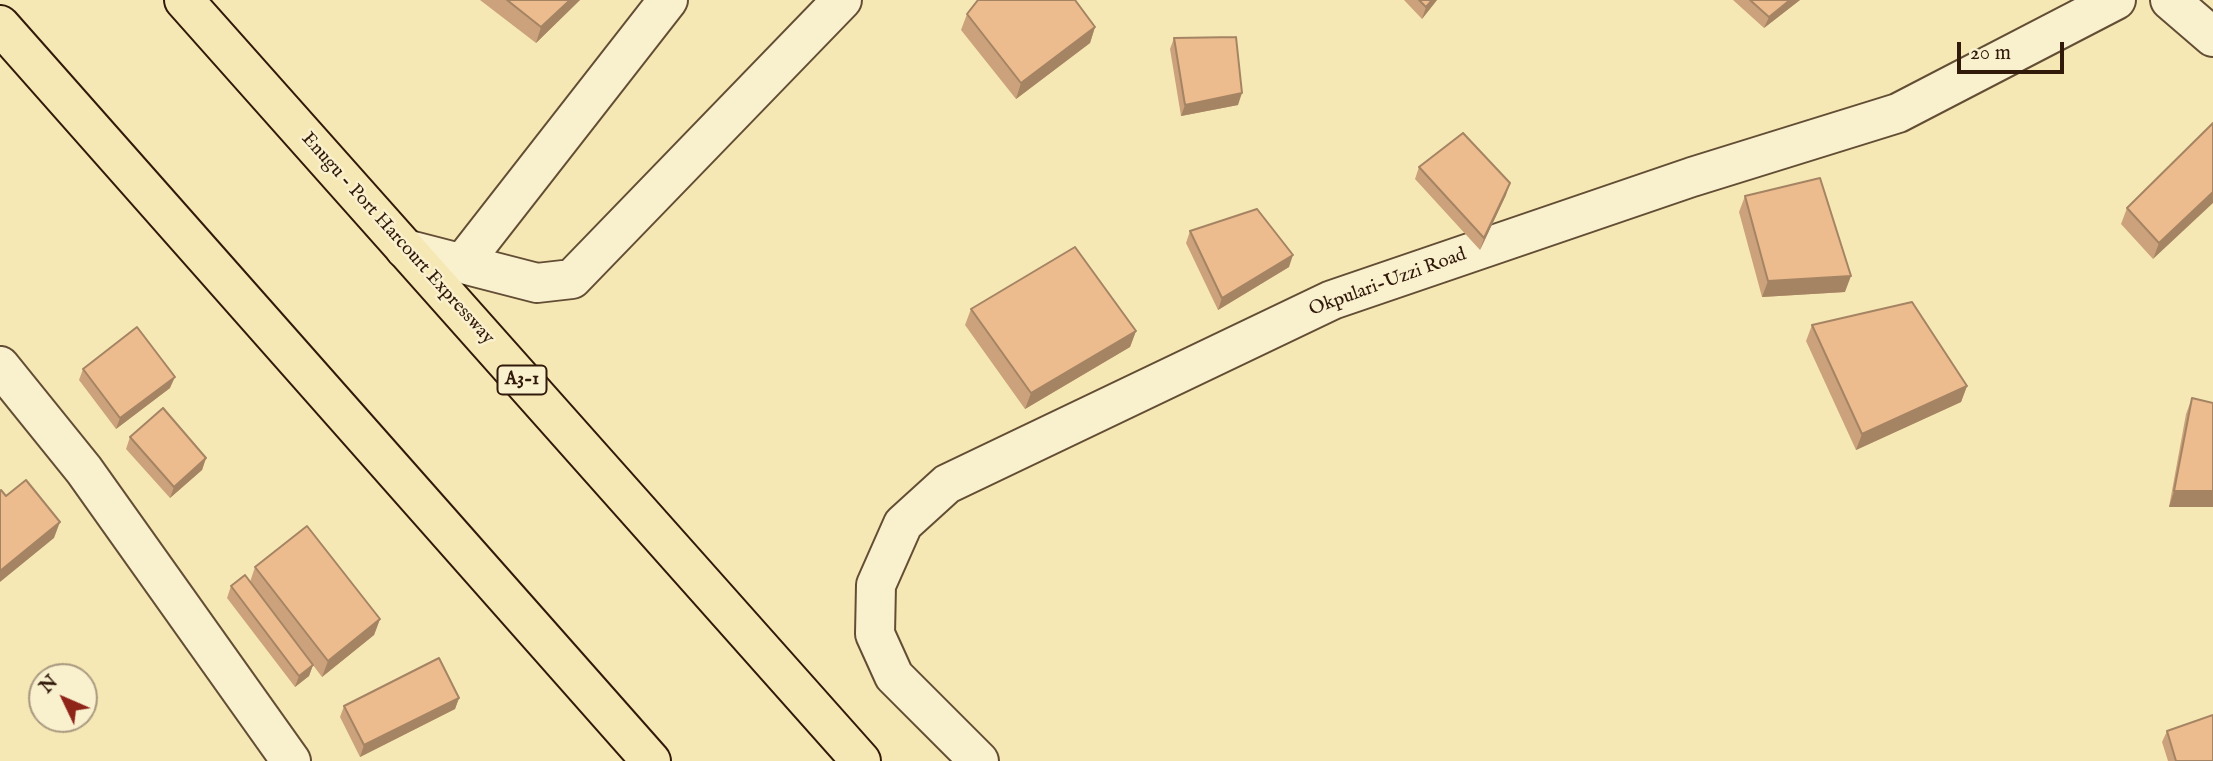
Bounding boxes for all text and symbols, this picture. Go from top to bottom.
scale bar [1961,28,2068,72]
text: 20 m [1970,40,2011,67]
street label: Enugu - Port Harcourt Expressway [296,128,498,350]
street label: Okpulari-Uzzi Road [1306,244,1470,322]
road number: A3-1 [498,366,546,394]
north arrow [28,663,98,733]
text: N [35,671,64,699]

